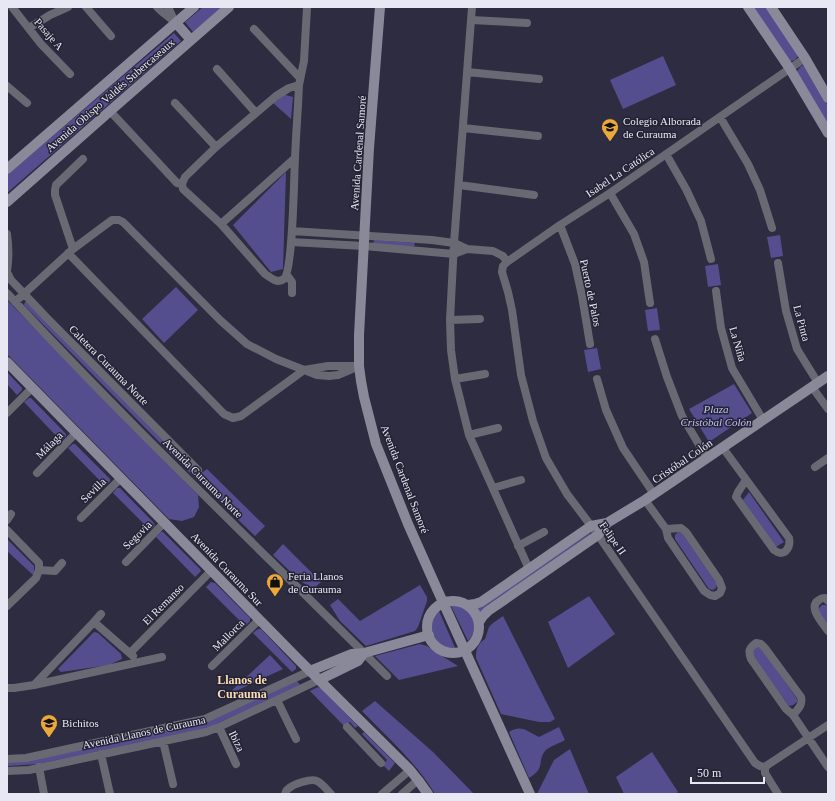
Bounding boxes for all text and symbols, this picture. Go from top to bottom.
street label: Pasaje A [32,16,66,52]
street label: Avenida Obispo Valdés Subercaseaux [43,36,177,154]
street label: Avenida Cardenal Samoré [348,95,368,211]
place label: Colegio Alborada de Curauma [623,115,701,140]
school or university icon: Colegio Alborada de Curauma [600,117,620,142]
street label: Isabel La Católica [583,145,657,199]
street label: Puerto de Palos [578,258,604,328]
street label: La Pinta [791,304,813,343]
street label: Caletera Curauma Norte [67,323,151,407]
street label: La Niña [727,325,749,363]
park label: Plaza Cristóbal Colón [680,403,752,428]
street label: Avenida Cardenal Samoré [379,423,431,535]
street label: Málaga [33,429,65,461]
street label: Avenida Curauma Norte [161,436,245,520]
street label: Cristóbal Colón [650,436,715,486]
street label: Sevilla [78,475,108,505]
street label: Segovia [120,518,154,552]
street label: Felipe II [597,519,629,557]
street label: Avenida Curauma Sur [189,530,265,608]
place label: Feria Llanos de Curauma [288,570,343,595]
shop icon: Feria Llanos de Curauma [265,572,285,597]
street label: El Remanso [140,581,186,627]
street label: Mallorca [210,617,246,653]
district label: Llanos de Curauma [217,673,268,701]
school or university icon: Bichitos [39,713,59,738]
street label: Avenida Llanos de Curauma [81,713,207,751]
place label: Bichitos [62,717,99,729]
street label: Ibiza [227,728,247,754]
scale bar [691,759,764,785]
text: 50 m [697,766,722,780]

